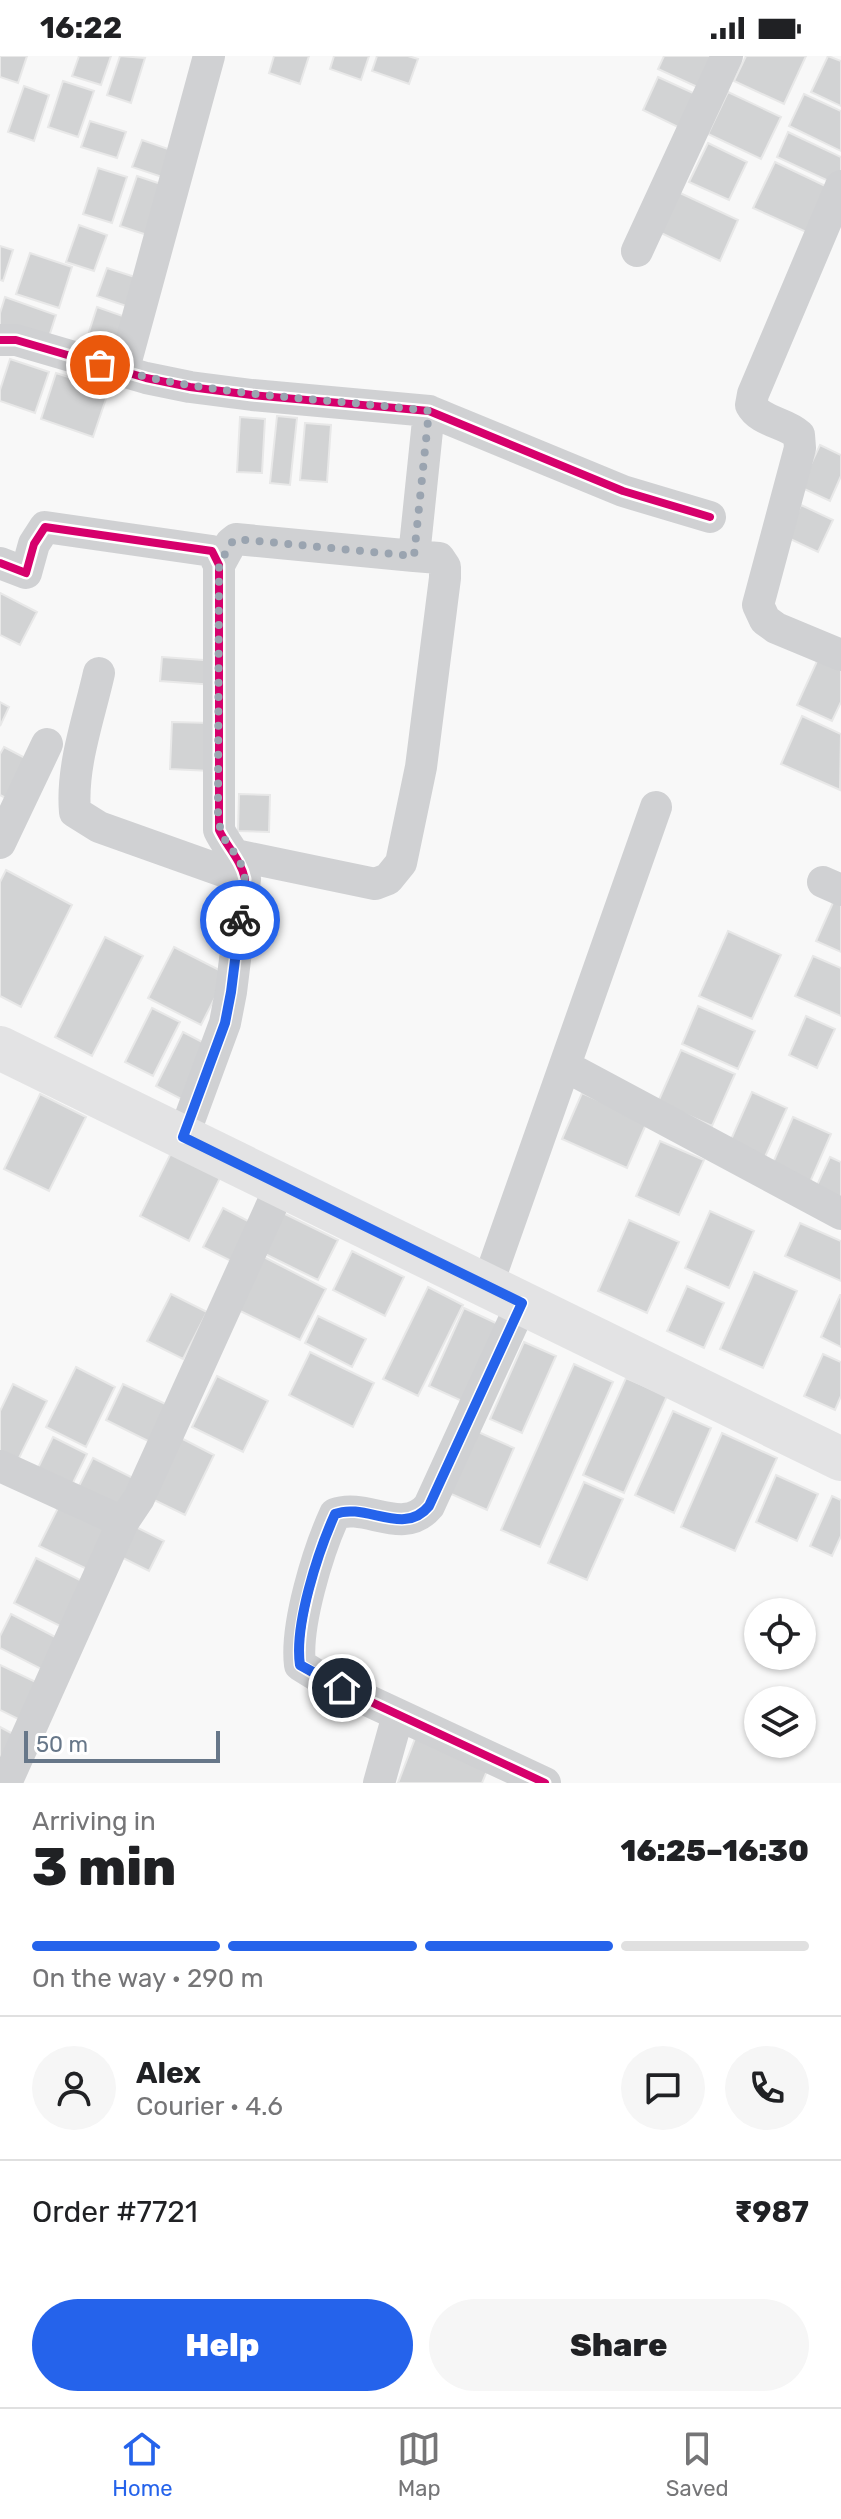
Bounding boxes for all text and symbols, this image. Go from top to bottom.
text: 16:22 [40,10,122,46]
pin [66,331,134,399]
icon: bag [78,343,122,387]
courier [200,880,280,960]
icon: bike [218,898,262,942]
map controls [744,1598,816,1758]
button: locate [744,1598,816,1670]
pin [308,1654,376,1722]
icon: home [320,1666,364,1710]
button: layers [744,1686,816,1758]
scale bar [24,1727,220,1763]
text: 50 m [36,1731,88,1758]
text: Arriving in [32,1806,156,1837]
text: 16:25–16:30 [621,1833,809,1869]
text: 3 min [32,1836,176,1898]
text: On the way · 290 m [32,1963,264,1994]
button: person [32,2046,116,2130]
button: chat [621,2046,705,2130]
button: phone [725,2046,809,2130]
text: Alex [136,2055,201,2091]
text: Courier · 4.6 [136,2091,283,2122]
text: Order #7721 [32,2194,198,2230]
text: ₹987 [734,2194,809,2230]
button: Help [32,2299,413,2391]
button: Share [429,2299,809,2391]
tab: Home [112,2427,173,2502]
tab: Map [397,2427,441,2502]
tab: Saved [666,2427,729,2502]

